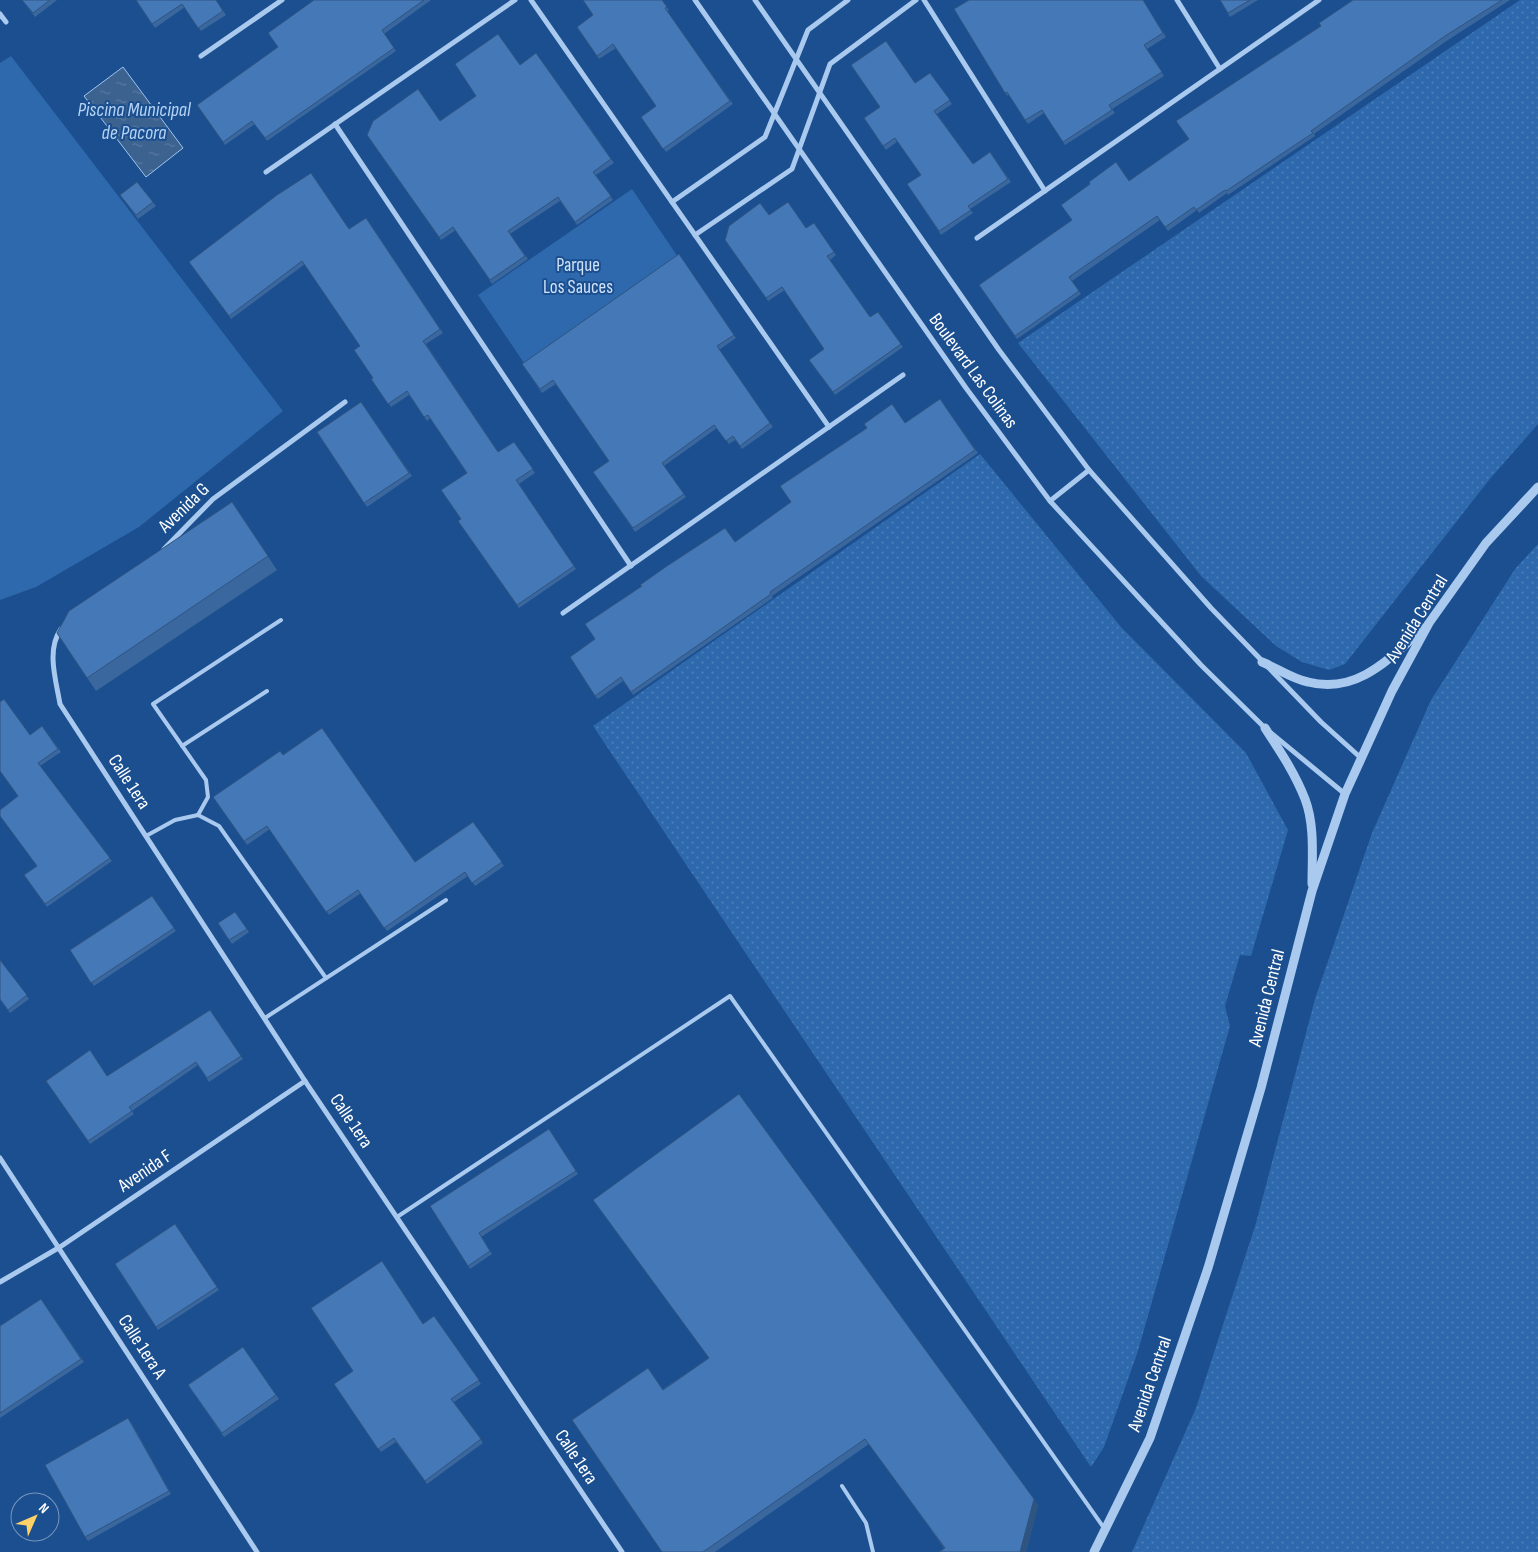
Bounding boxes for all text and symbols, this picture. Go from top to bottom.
water label: Piscina Municipal de Pacora [77,98,192,145]
park label: Parque Los Sauces [543,254,613,299]
street label: Boulevard Las Colinas [924,309,1023,433]
street label: Avenida G [153,478,214,539]
street label: Avenida Central [1380,571,1453,668]
street label: Calle 1era [103,750,155,814]
street label: Avenida Central [1244,947,1290,1050]
street label: Calle 1era [324,1089,378,1153]
street label: Avenida F [113,1145,176,1198]
street label: Calle 1era A [113,1311,172,1384]
street label: Avenida Central [1123,1333,1177,1436]
street label: Calle 1era [549,1425,603,1489]
north arrow [10,1492,60,1542]
text: N [35,1500,52,1517]

